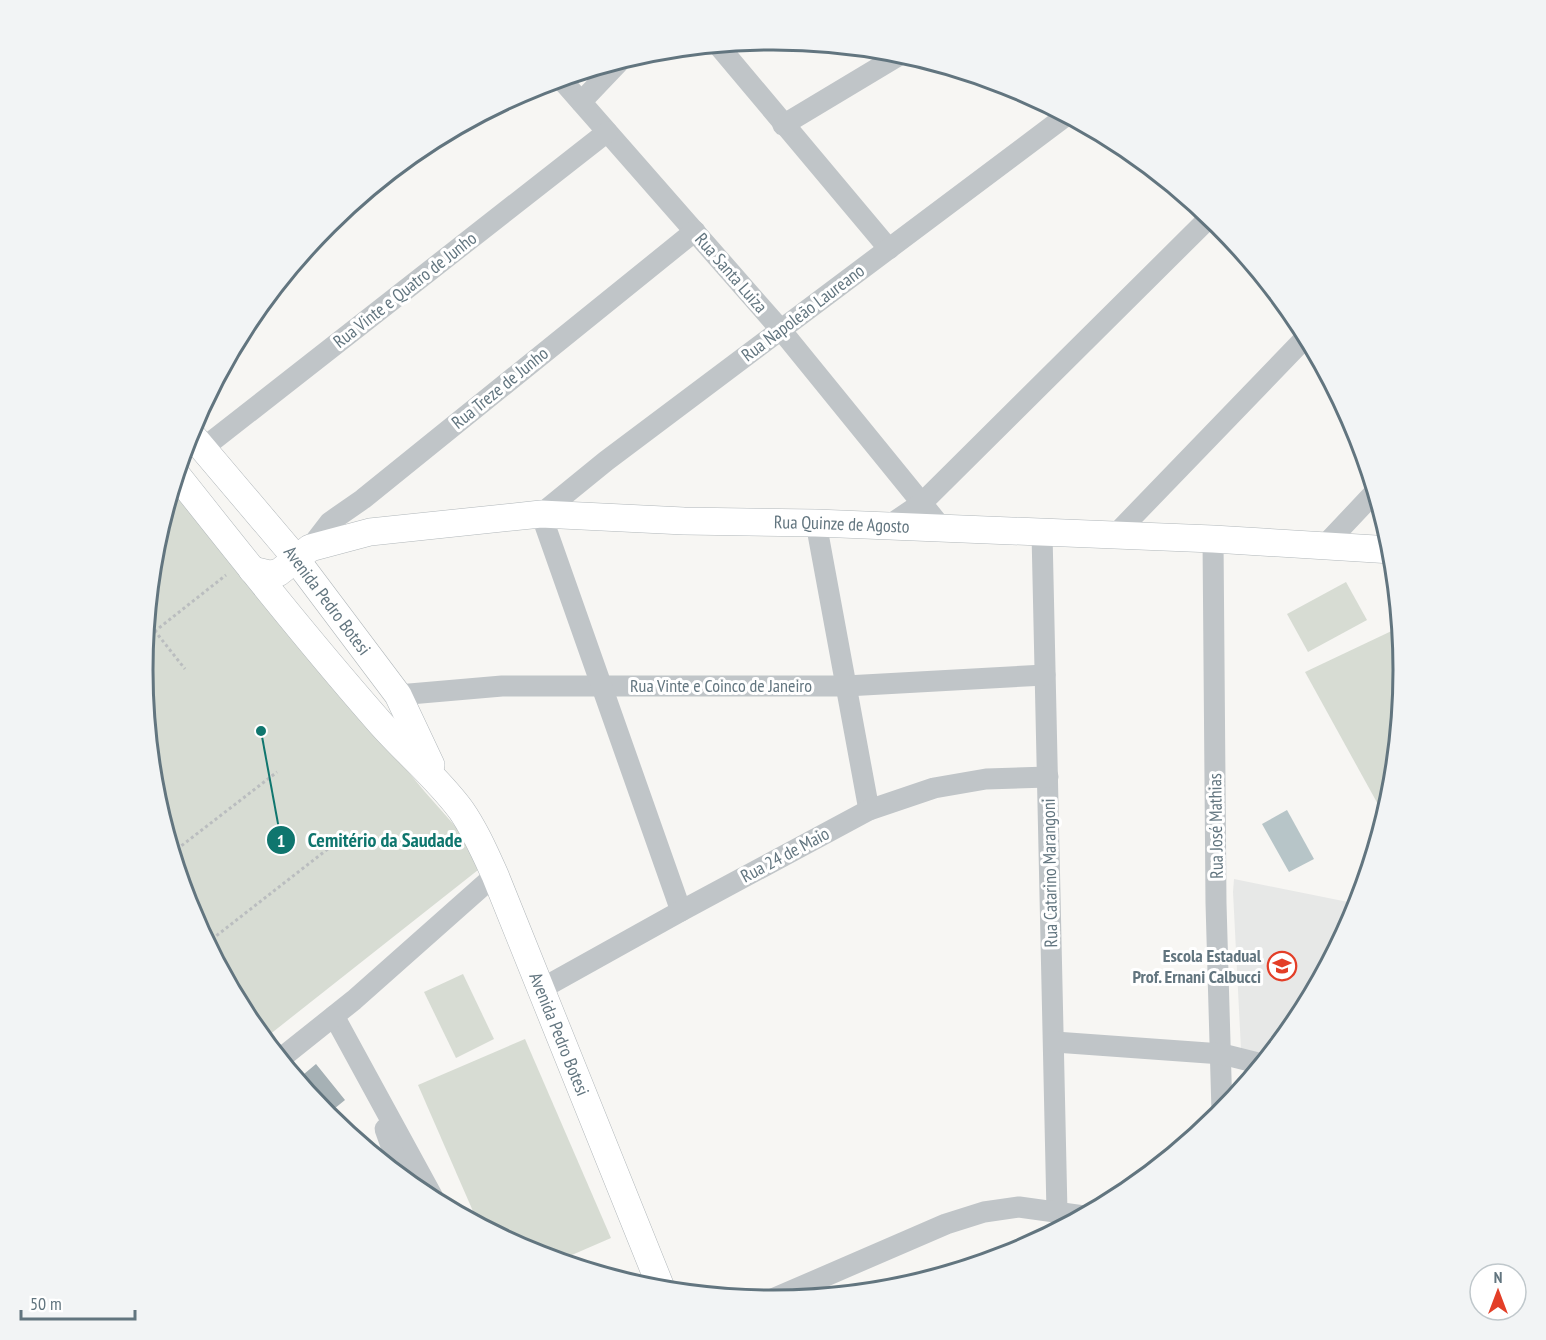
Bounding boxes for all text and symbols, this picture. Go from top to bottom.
street label: Rua Vinte e Quatro de Junho [328,226,481,353]
street label: Rua Santa Luiza [690,228,772,318]
street label: Rua Napoleão Laureano [737,259,869,366]
street label: Rua Treze de Junho [447,341,553,434]
street label: Rua Quinze de Agosto [774,510,910,538]
street label: Avenida Pedro Botesi [279,541,376,660]
street label: Rua Vinte e Coinco de Janeiro [630,674,812,697]
street label: Rua José Mathias [1203,773,1228,879]
street label: Rua Catarino Marangoni [1037,798,1062,948]
callout: Cemitério da Saudade [266,821,475,859]
street label: Rua 24 de Maio [737,822,833,887]
text: Cemitério da Saudade [308,827,462,853]
text: 1 [277,829,285,852]
place label: Escola Estadual Prof. Ernani Calbucci [1132,944,1262,988]
school or university icon: Escola Estadual Prof. Ernani Calbucci [1266,950,1298,982]
street label: Avenida Pedro Botesi [524,969,595,1099]
north arrow [1468,1262,1528,1322]
text: N [1494,1267,1502,1287]
scale bar [21,1283,135,1321]
text: 50 m [30,1292,62,1315]

